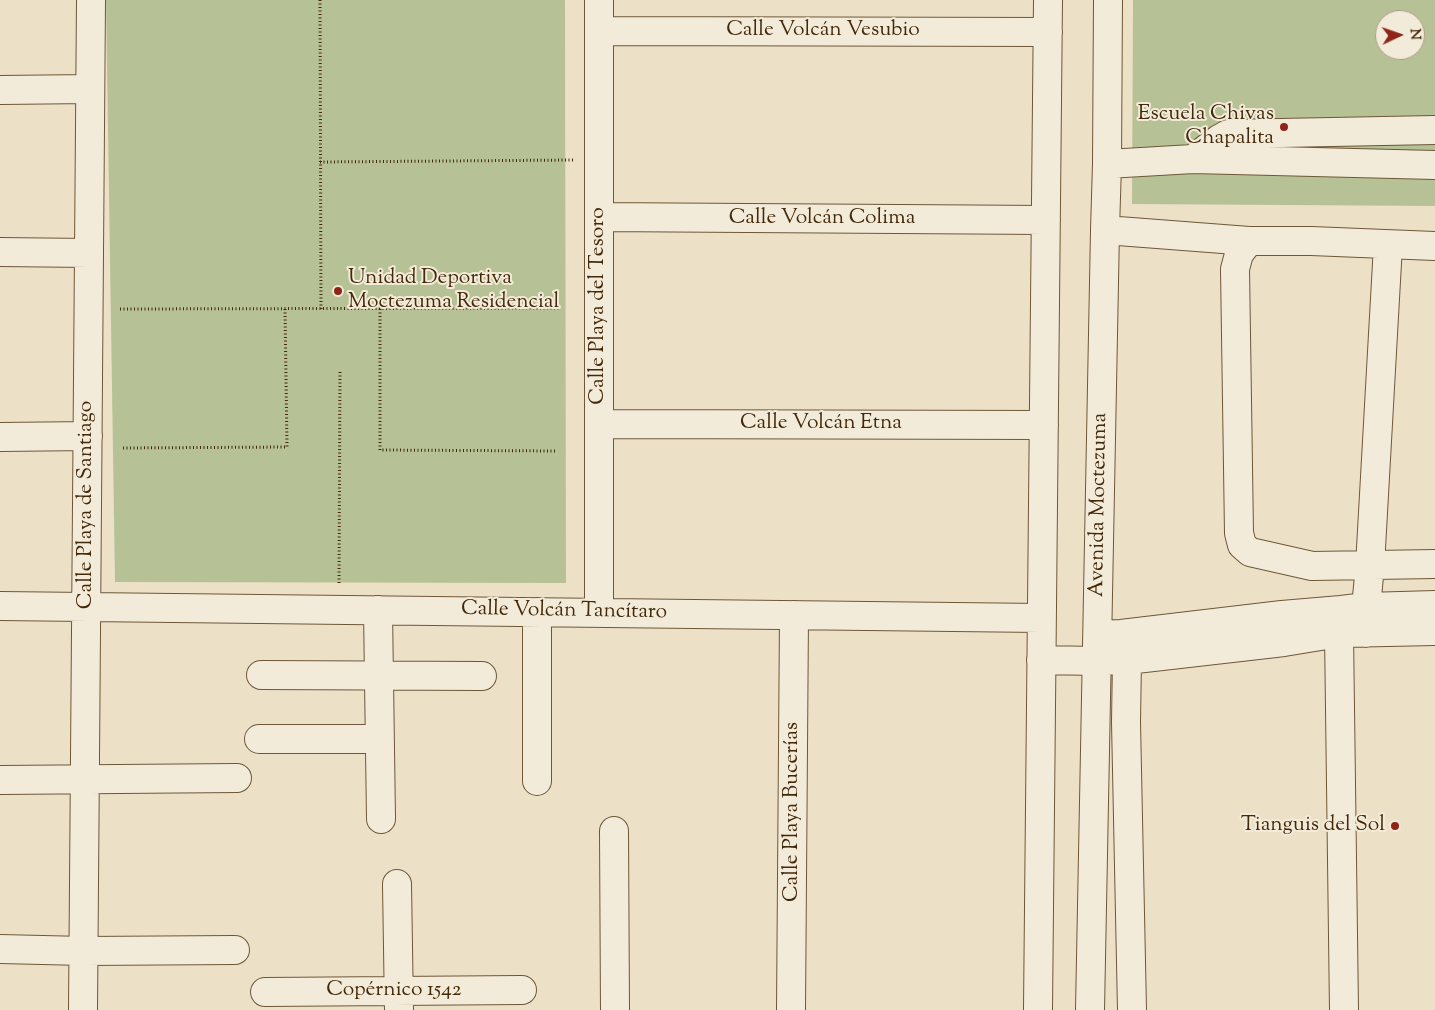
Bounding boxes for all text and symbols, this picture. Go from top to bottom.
north arrow [1375,10,1425,60]
street label: Calle Volcán Vesubio [726,18,920,44]
text: N [1404,28,1424,40]
place label: Escuela Chivas Chapalita [1138,102,1274,152]
marker: Escuela Chivas Chapalita [1278,121,1290,133]
street label: Calle Volcán Colima [729,206,915,232]
street label: Calle Playa del Tesoro [586,207,612,405]
place label: Unidad Deportiva Moctezuma Residencial [348,266,559,316]
marker: Unidad Deportiva Moctezuma Residencial [332,285,344,297]
street label: Calle Playa de Santiago [74,401,100,609]
street label: Calle Volcán Etna [740,411,902,437]
street label: Avenida Moctezuma [1086,413,1114,597]
street label: Calle Volcán Tancítaro [461,598,667,626]
street label: Calle Playa Bucerías [780,722,806,902]
place label: Tianguis del Sol [1241,813,1385,839]
marker: Tianguis del Sol [1389,820,1401,832]
street label: Copérnico 1542 [326,978,462,1004]

